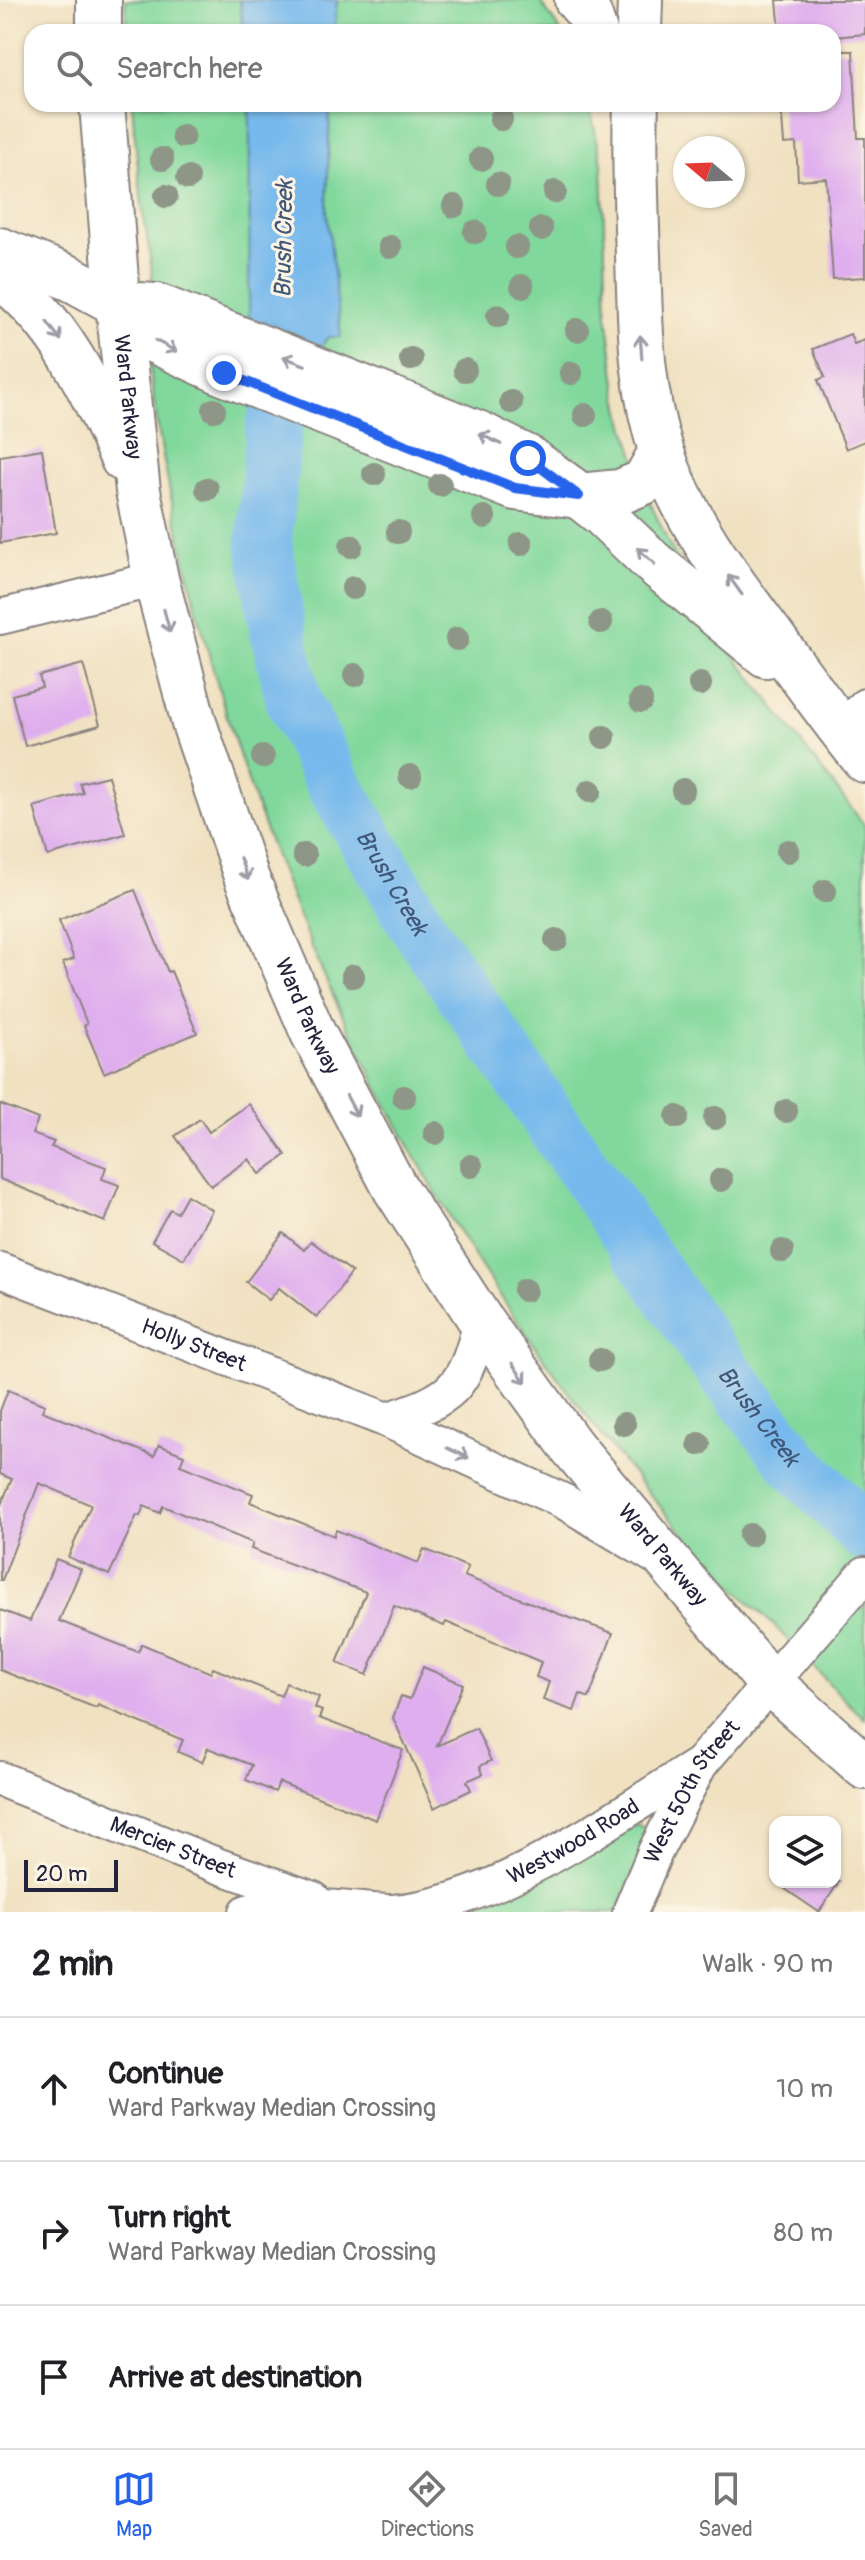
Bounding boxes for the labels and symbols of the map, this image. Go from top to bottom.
north arrow [673,136,745,208]
water label: Brush Creek [268,178,300,298]
one-way arrow [46,320,63,341]
street label: Ward Parkway [107,333,148,460]
one-way arrow [633,334,648,361]
one-way arrow [154,338,177,354]
one-way arrow [282,353,307,367]
route end [206,355,242,391]
one-way arrow [479,431,503,446]
route start [510,440,546,476]
one-way arrow [636,546,656,565]
one-way arrow [726,575,743,597]
one-way arrow [161,608,176,634]
water label: Brush Creek [349,824,436,942]
one-way arrow [238,857,252,881]
street label: Ward Parkway [269,954,346,1079]
one-way arrow [344,1093,360,1117]
street label: Holly Street [138,1312,250,1378]
water label: Brush Creek [711,1361,807,1473]
one-way arrow [511,1362,527,1384]
one-way arrow [446,1446,470,1461]
street label: Ward Parkway [612,1498,714,1612]
street label: West 50th Street [638,1714,746,1867]
street label: Westwood Road [503,1792,645,1891]
street label: Mercier Street [106,1810,240,1885]
scale bar [24,1856,118,1892]

